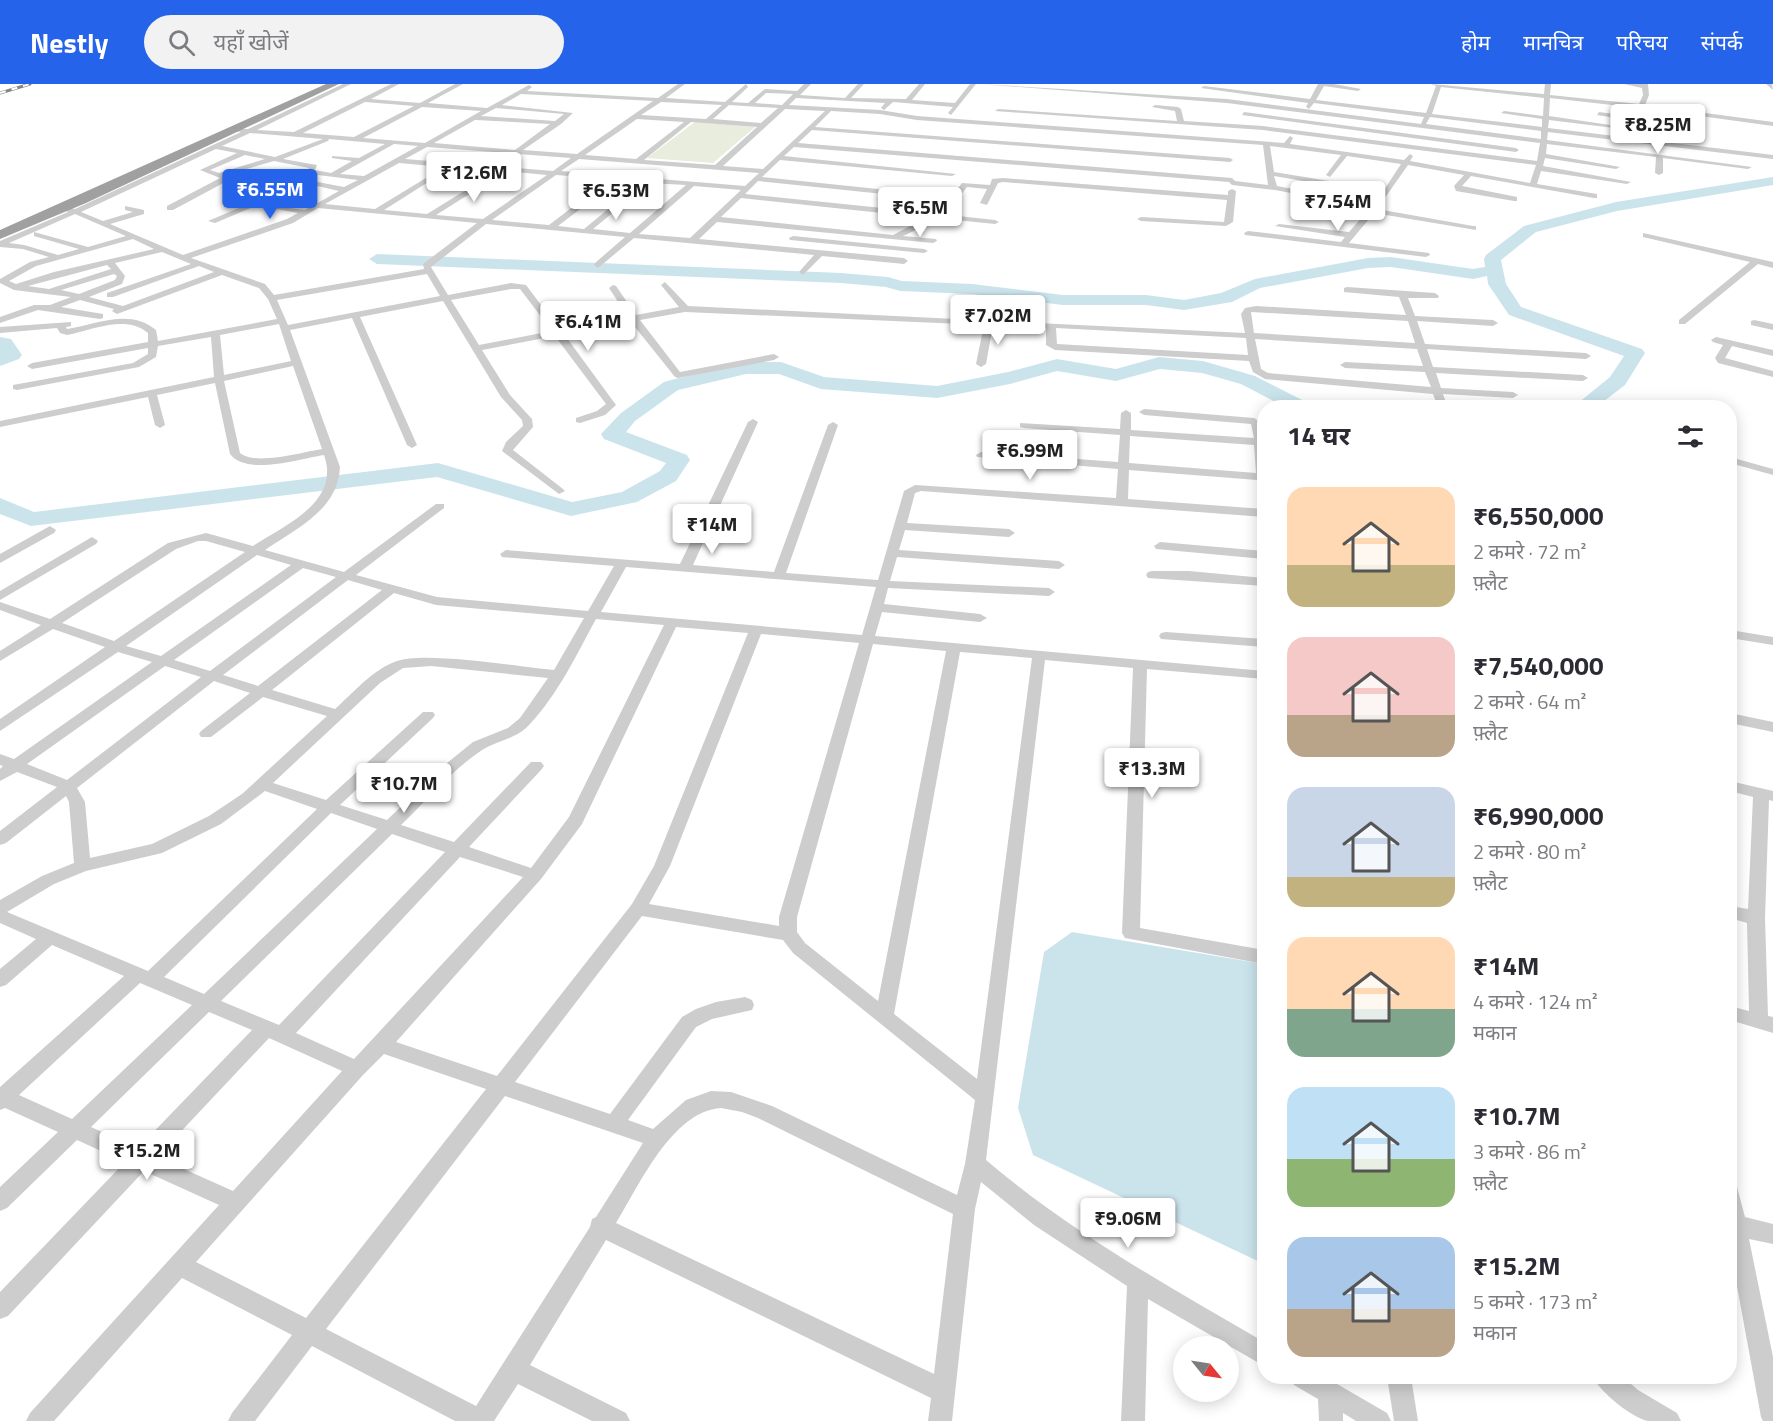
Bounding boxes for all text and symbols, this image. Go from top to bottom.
search box [144,15,564,69]
text: Nestly [30,21,108,64]
text: यहाँ खोजें [213,25,288,59]
icon: search [165,26,198,59]
text: होम [1461,26,1490,58]
text: मानचित्र [1523,26,1583,58]
text: परिचय [1616,26,1668,58]
text: संपर्क [1701,26,1743,58]
pin: ₹8.25M [1609,104,1707,155]
text: ₹8.25M [1624,108,1692,139]
pin: ₹12.6M [425,152,523,203]
text: ₹12.6M [440,156,508,187]
pin: ₹6.55M [221,169,319,220]
pin: ₹6.53M [567,170,665,221]
text: ₹6.55M [236,173,304,204]
text: ₹6.53M [582,174,650,205]
pin: ₹7.54M [1289,181,1387,232]
text: ₹7.54M [1304,185,1372,216]
pin: ₹6.5M [878,187,962,238]
text: ₹6.5M [892,191,948,222]
pin: ₹7.02M [949,295,1047,346]
text: ₹7.02M [964,299,1032,330]
pin: ₹6.41M [539,301,637,352]
text: ₹6.41M [554,305,622,336]
text: 14 घर [1287,416,1350,455]
icon: filters [1674,420,1707,453]
pin: ₹6.99M [981,430,1079,481]
text: ₹6.99M [996,434,1064,465]
text: ₹6,550,000 [1473,496,1603,535]
pin: ₹14M [676,504,748,555]
text: ₹14M [687,508,738,539]
icon: home [1335,511,1407,583]
text: 2 कमरे · 72 m² [1473,536,1586,567]
text: फ़्लैट [1473,567,1508,598]
text: ₹7,540,000 [1473,646,1603,685]
icon: home [1335,661,1407,733]
text: 2 कमरे · 64 m² [1473,686,1586,717]
text: फ़्लैट [1473,717,1508,748]
pin: ₹13.3M [1103,748,1201,799]
text: ₹13.3M [1118,752,1186,783]
pin: ₹10.7M [355,763,453,814]
text: ₹10.7M [370,767,438,798]
text: ₹6,990,000 [1473,796,1603,835]
icon: home [1335,811,1407,883]
text: 2 कमरे · 80 m² [1473,836,1586,867]
text: फ़्लैट [1473,867,1508,898]
text: ₹14M [1473,946,1539,985]
icon: home [1335,961,1407,1033]
text: 4 कमरे · 124 m² [1473,986,1598,1017]
text: मकान [1473,1017,1517,1048]
text: ₹10.7M [1473,1096,1561,1135]
icon: home [1335,1111,1407,1183]
pin: ₹15.2M [98,1130,196,1181]
text: ₹15.2M [113,1134,181,1165]
text: 3 कमरे · 86 m² [1473,1136,1586,1167]
text: फ़्लैट [1473,1167,1508,1198]
pin: ₹9.06M [1079,1198,1177,1249]
text: ₹9.06M [1094,1202,1162,1233]
text: ₹15.2M [1473,1246,1561,1285]
icon: home [1335,1261,1407,1333]
text: 5 कमरे · 173 m² [1473,1286,1598,1317]
text: मकान [1473,1317,1517,1348]
north arrow [1173,1336,1239,1402]
map controls [1173,1336,1239,1402]

